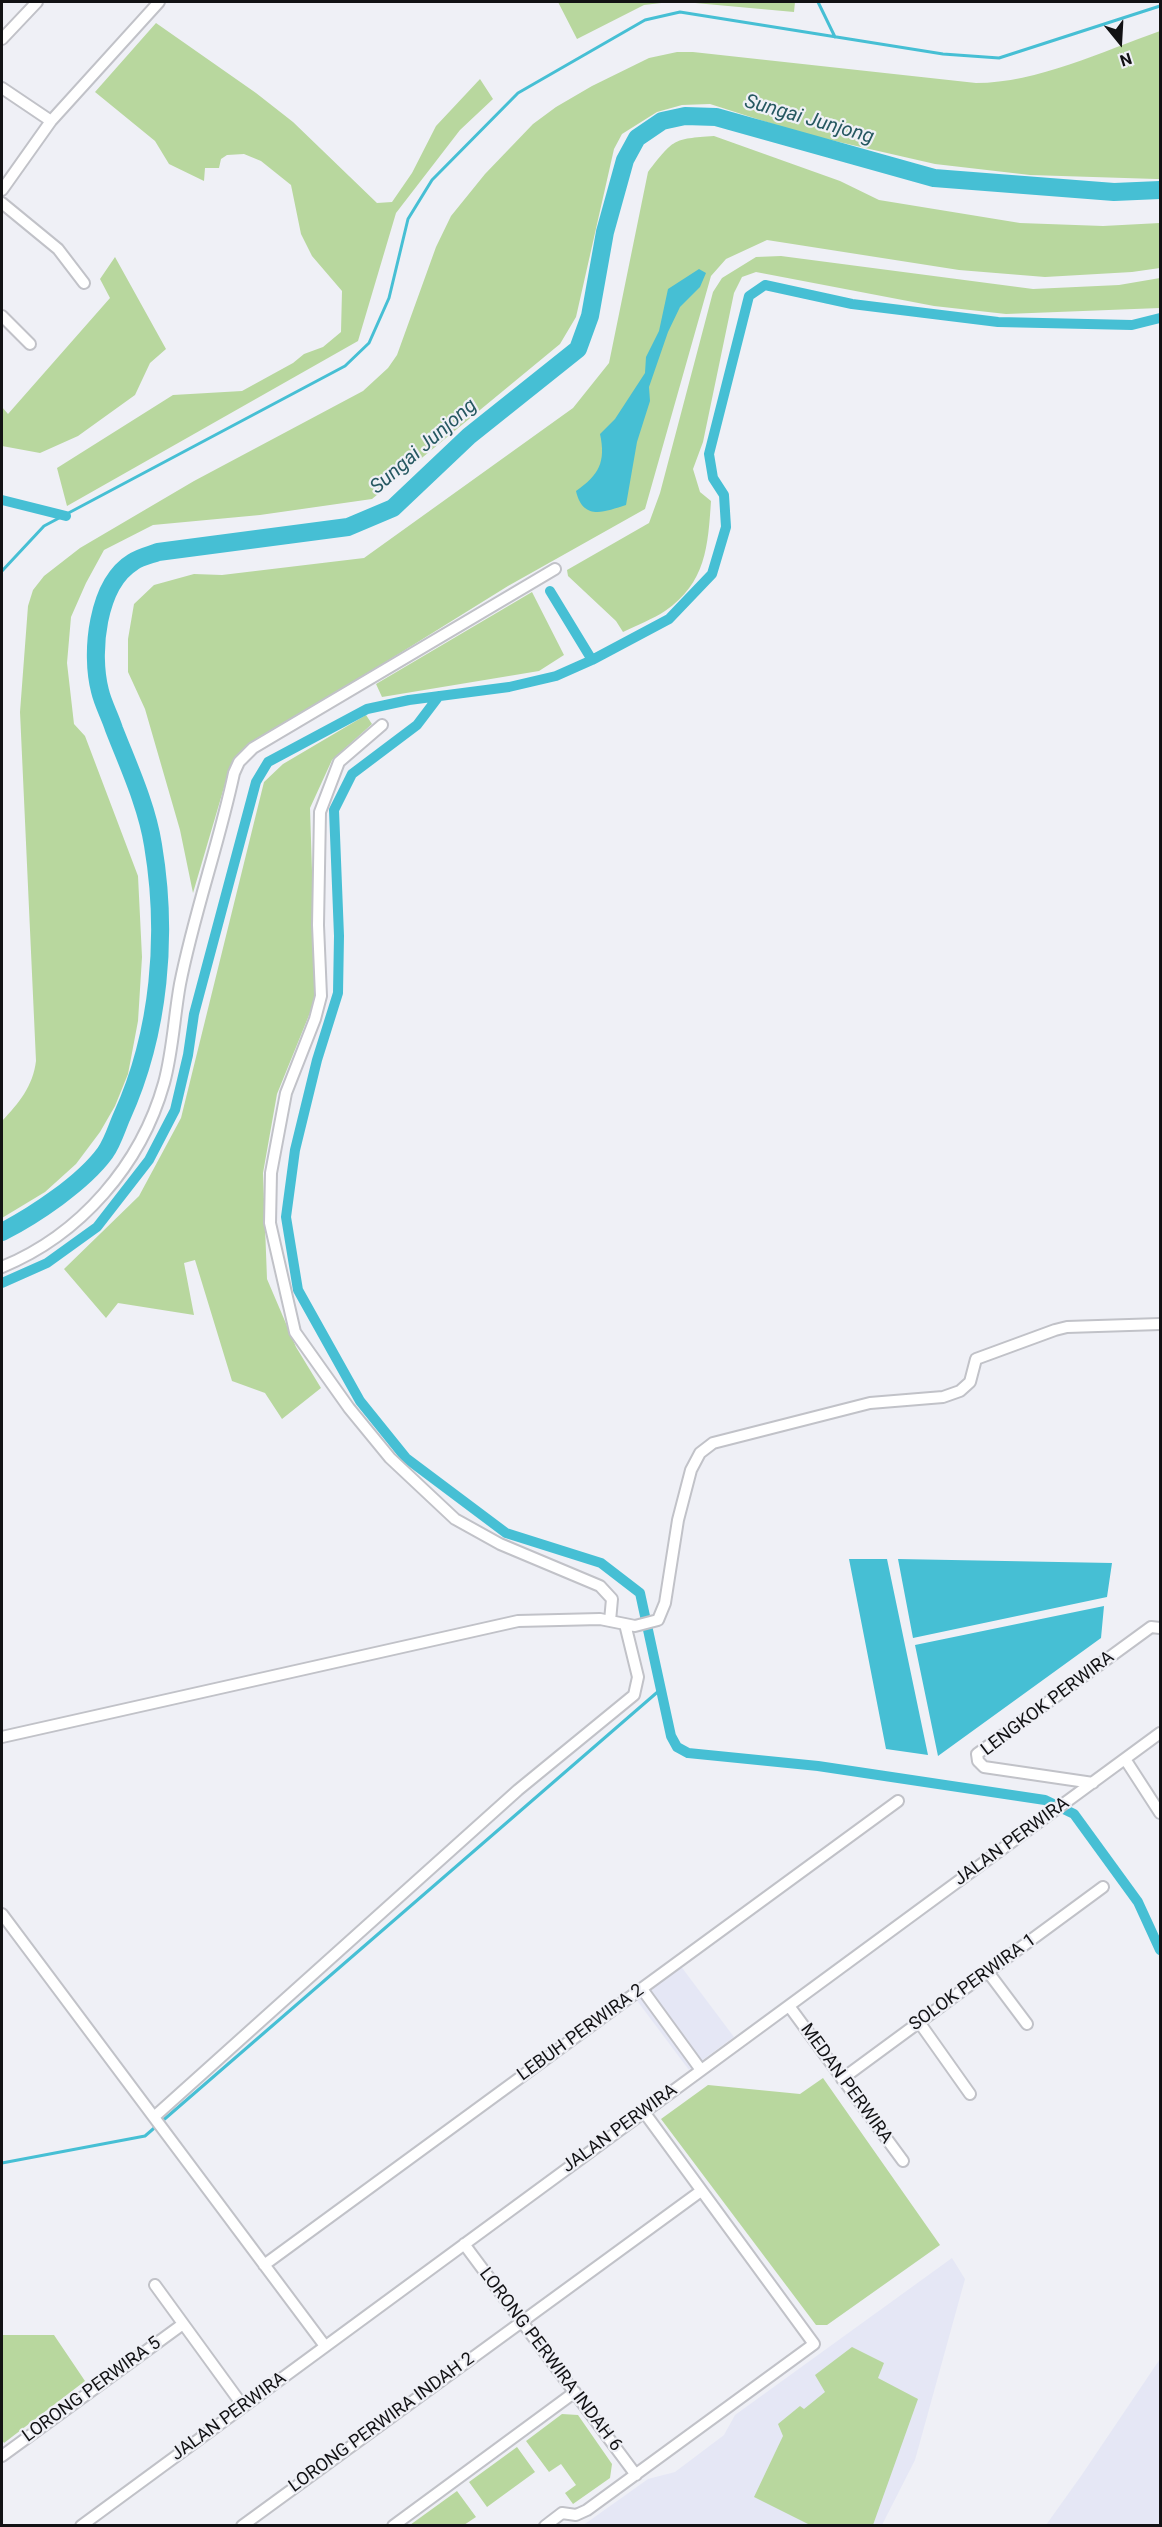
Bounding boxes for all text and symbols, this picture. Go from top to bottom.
north arrow [1090,12,1150,72]
text: N [1117,49,1134,70]
water label: Sungai Junjong [742,90,876,150]
water label: Sungai Junjong [366,394,482,500]
street label: LENGKOK PERWIRA [977,1647,1119,1761]
street label: JALAN PERWIRA [950,1793,1074,1891]
street label: SOLOK PERWIRA 1 [905,1930,1041,2036]
street label: LEBUH PERWIRA 2 [514,1980,648,2086]
street label: MEDAN PERWIRA [795,2020,897,2148]
street label: JALAN PERWIRA [558,2080,682,2178]
street label: LORONG PERWIRA INDAH 6 [474,2264,626,2456]
street label: LORONG PERWIRA 5 [19,2333,165,2447]
street label: LORONG PERWIRA INDAH 2 [285,2348,479,2498]
street label: JALAN PERWIRA [167,2368,291,2466]

